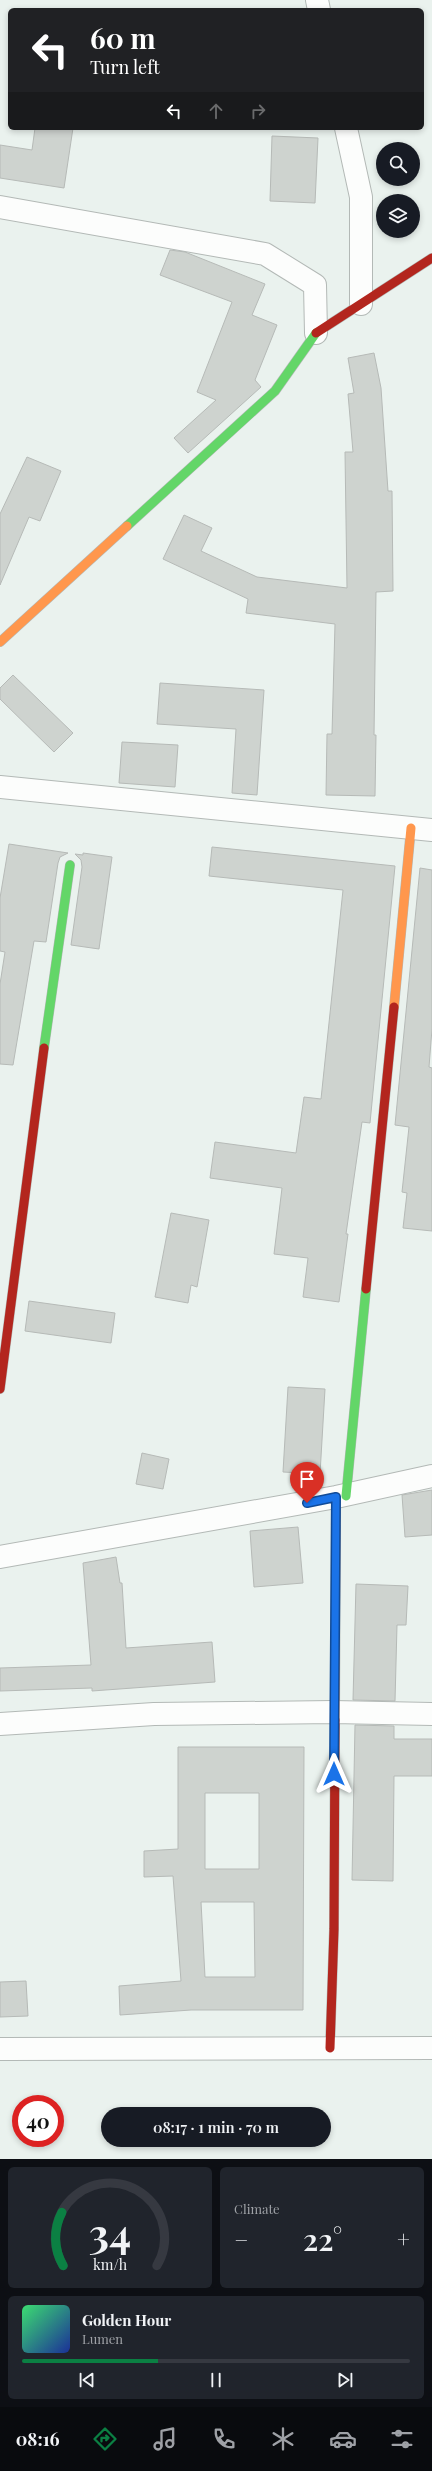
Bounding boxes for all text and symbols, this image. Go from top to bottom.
text: 60 m [90,19,156,56]
icon: left [24,24,76,76]
text: Turn left [90,55,160,79]
icon: left [163,100,185,122]
icon: ahead [205,100,227,122]
icon: right [247,100,269,122]
map controls [376,142,420,238]
button: search [376,142,420,186]
button: layers [376,194,420,238]
pin [290,1462,324,1503]
icon: arrive [296,1468,318,1490]
position arrow [313,1753,355,1795]
speed limit sign: 40 [12,2095,64,2147]
text: 08:17 · 1 min · 70 m [153,2117,279,2137]
text: Climate [234,2200,280,2217]
text: 34 [89,2203,131,2258]
text: 22° [303,2219,342,2259]
text: − [234,2224,248,2254]
text: + [397,2224,410,2254]
text: km/h [93,2254,128,2273]
text: Golden Hour [82,2310,171,2330]
text: Lumen [82,2330,123,2347]
icon: previous [76,2369,98,2391]
icon: pause [205,2369,227,2391]
icon: next [334,2369,356,2391]
icon: directions [91,2425,119,2453]
icon: music [151,2425,179,2453]
icon: phone [210,2425,238,2453]
icon: climate [269,2425,297,2453]
icon: car [329,2425,357,2453]
icon: filters [388,2425,416,2453]
text: 08:16 [16,2427,60,2451]

